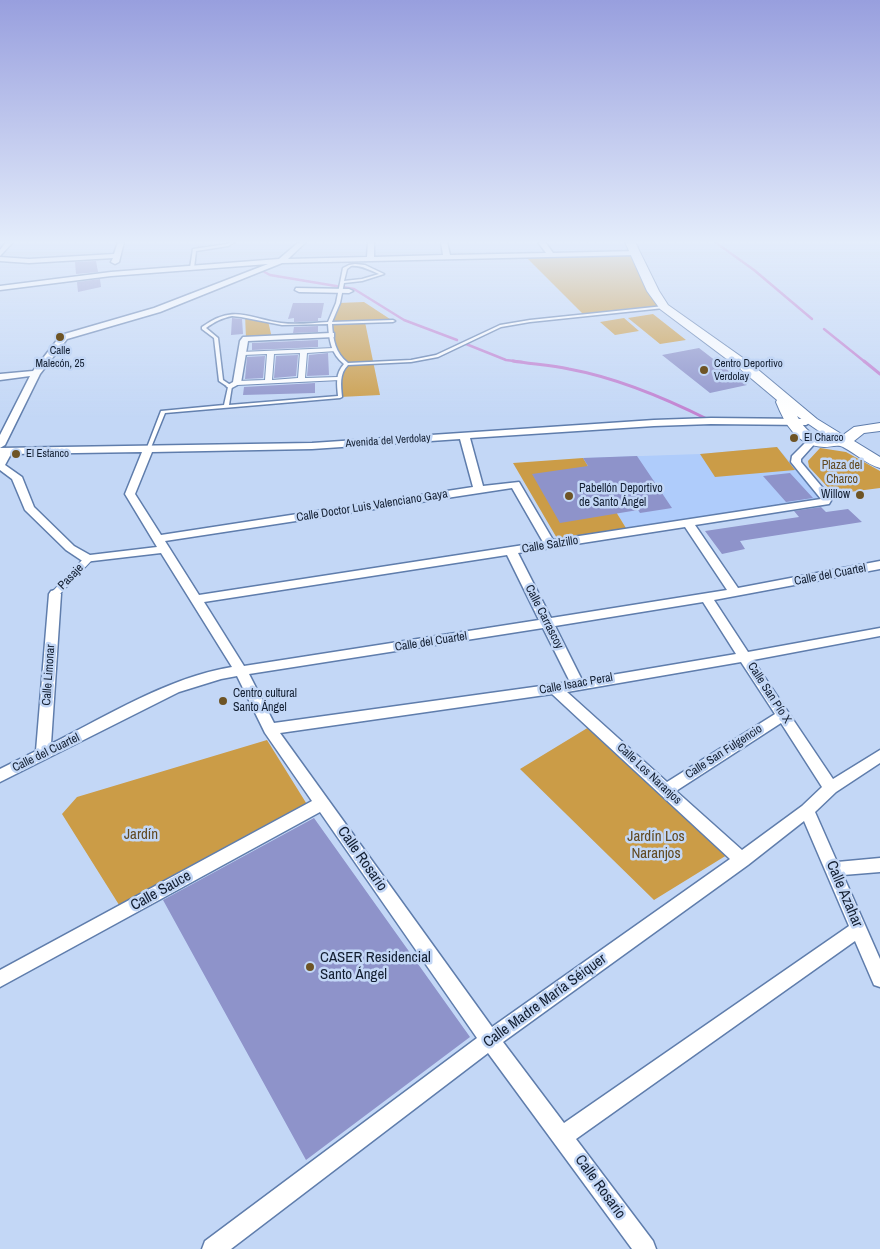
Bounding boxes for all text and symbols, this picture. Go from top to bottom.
marker: Calle Malecón, 25 [54,331,66,343]
place label: Calle Malecón, 25 [35,344,85,370]
place label: Centro Deportivo Verdolay [714,357,783,383]
marker: Centro Deportivo Verdolay [698,364,710,376]
street label: Avenida del Verdolay [345,431,431,451]
place label: El Charco [804,431,844,445]
marker: El Charco [788,432,800,444]
place label: El Estanco [26,447,69,461]
marker: El Estanco [10,448,22,460]
park label: Plaza del Charco [822,459,862,487]
place label: Pabellón Deportivo de Santo Ángel [579,482,663,510]
street label: Calle Doctor Luis Valenciano Gaya [295,487,449,525]
place label: Willow [821,488,850,502]
marker: Willow [854,489,866,501]
marker: Pabellón Deportivo de Santo Ángel [563,490,575,502]
street label: Calle Salzillo [521,533,579,557]
street label: Pasaje [55,561,87,593]
street label: Calle del Cuartel [793,561,867,589]
street label: Calle Carrascoy [522,583,566,651]
street label: Calle del Cuartel [394,629,468,655]
street label: Calle Limonar [40,644,58,706]
street label: Calle San Pío X [744,660,794,726]
street label: Calle Isaac Peral [538,670,614,698]
place label: Centro cultural Santo Ángel [233,687,297,715]
marker: Centro cultural Santo Ángel [217,695,229,707]
street label: Calle San Fulgencio [683,722,765,782]
street label: Calle del Cuartel [10,731,82,775]
street label: Calle Los Naranjos [614,740,684,808]
street label: Calle Rosario [333,823,391,895]
park label: Jardín [124,826,158,844]
park label: Jardín Los Naranjos [627,828,685,863]
street label: Calle Azahar [822,858,866,930]
street label: Calle Sauce [128,867,194,915]
place label: CASER Residencial Santo Ángel [320,949,431,984]
street label: Calle Madre María Séiquer [480,950,610,1052]
marker: CASER Residencial Santo Ángel [304,961,316,973]
street label: Calle Rosario [571,1152,629,1222]

